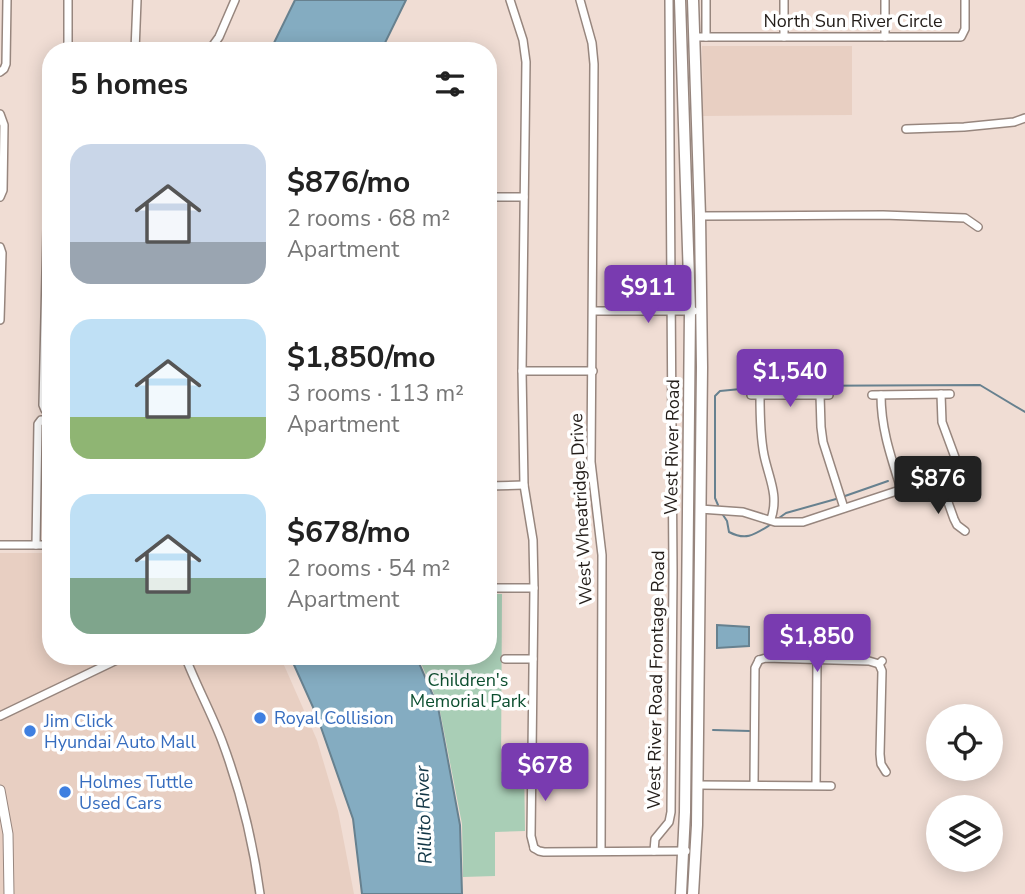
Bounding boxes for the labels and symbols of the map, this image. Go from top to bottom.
street label: North Sun River Circle [763,9,943,33]
pin: $911 [607,266,689,325]
pin: $1,540 [733,350,847,409]
street label: West River Road [659,379,685,515]
street label: West Wheatridge Drive [564,413,598,605]
pin: $876 [897,456,979,516]
street label: West River Road Frontage Road [642,550,670,810]
pin: $1,850 [760,614,874,674]
park label: Children's Memorial Park [410,668,527,713]
place label: Royal Collision [274,706,394,730]
place label: Jim Click Hyundai Auto Mall [43,709,196,754]
marker: Royal Collision [252,710,268,726]
marker: Jim Click Hyundai Auto Mall [22,723,38,739]
pin: $678 [504,744,586,803]
water label: Rillito River [409,764,439,865]
place label: Holmes Tuttle Used Cars [79,770,193,815]
marker: Holmes Tuttle Used Cars [57,784,73,800]

